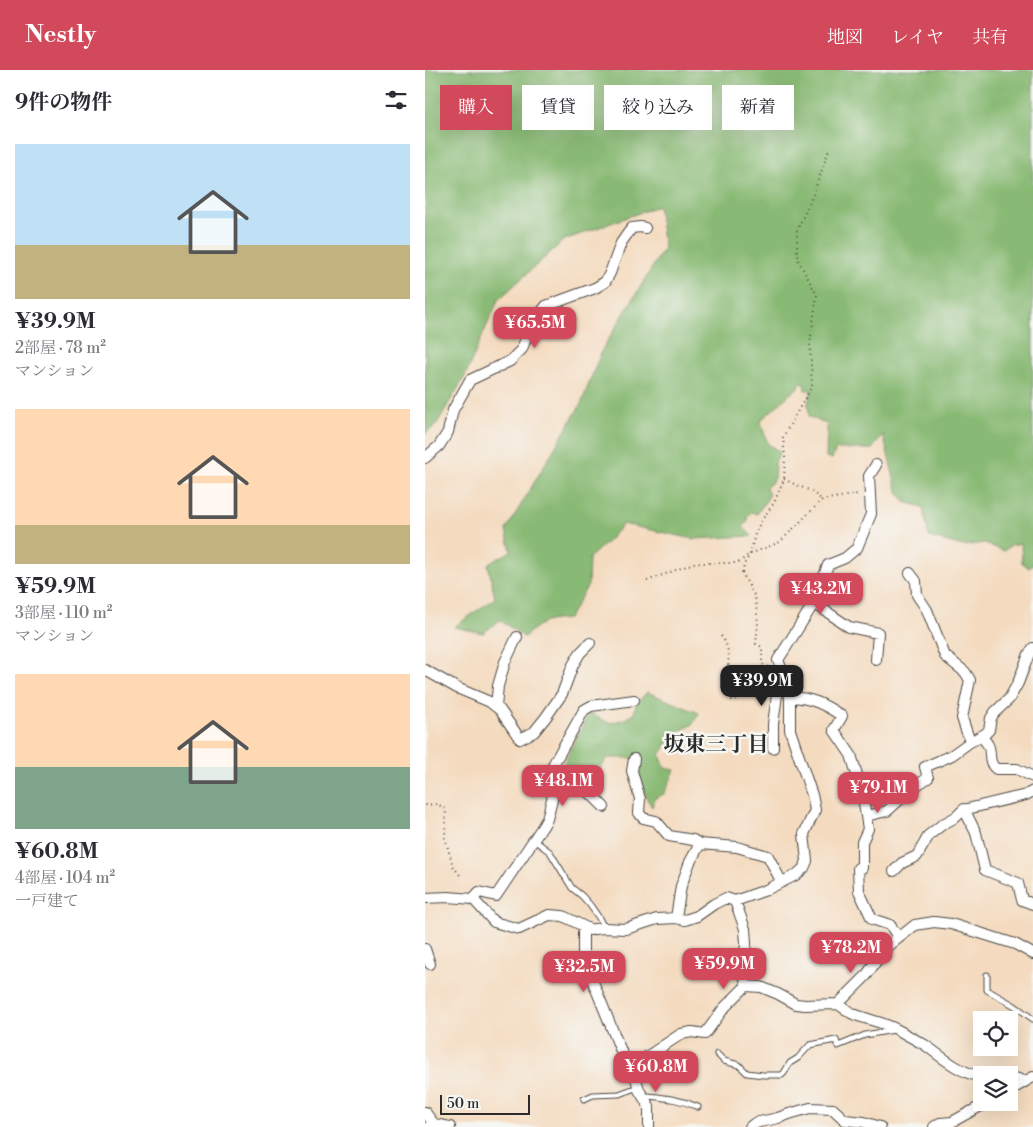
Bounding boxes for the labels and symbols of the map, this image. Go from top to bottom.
pin: ¥65.5M [494,306,576,349]
pin: ¥43.2M [780,572,862,615]
pin: ¥39.9M [721,664,803,707]
district label: 坂東三丁目 [664,732,769,758]
pin: ¥48.1M [522,764,604,807]
pin: ¥79.1M [837,772,919,814]
pin: ¥78.2M [810,932,892,974]
pin: ¥59.9M [683,948,765,990]
pin: ¥32.5M [543,950,625,993]
pin: ¥60.8M [615,1050,697,1093]
scale bar [440,1092,530,1115]

